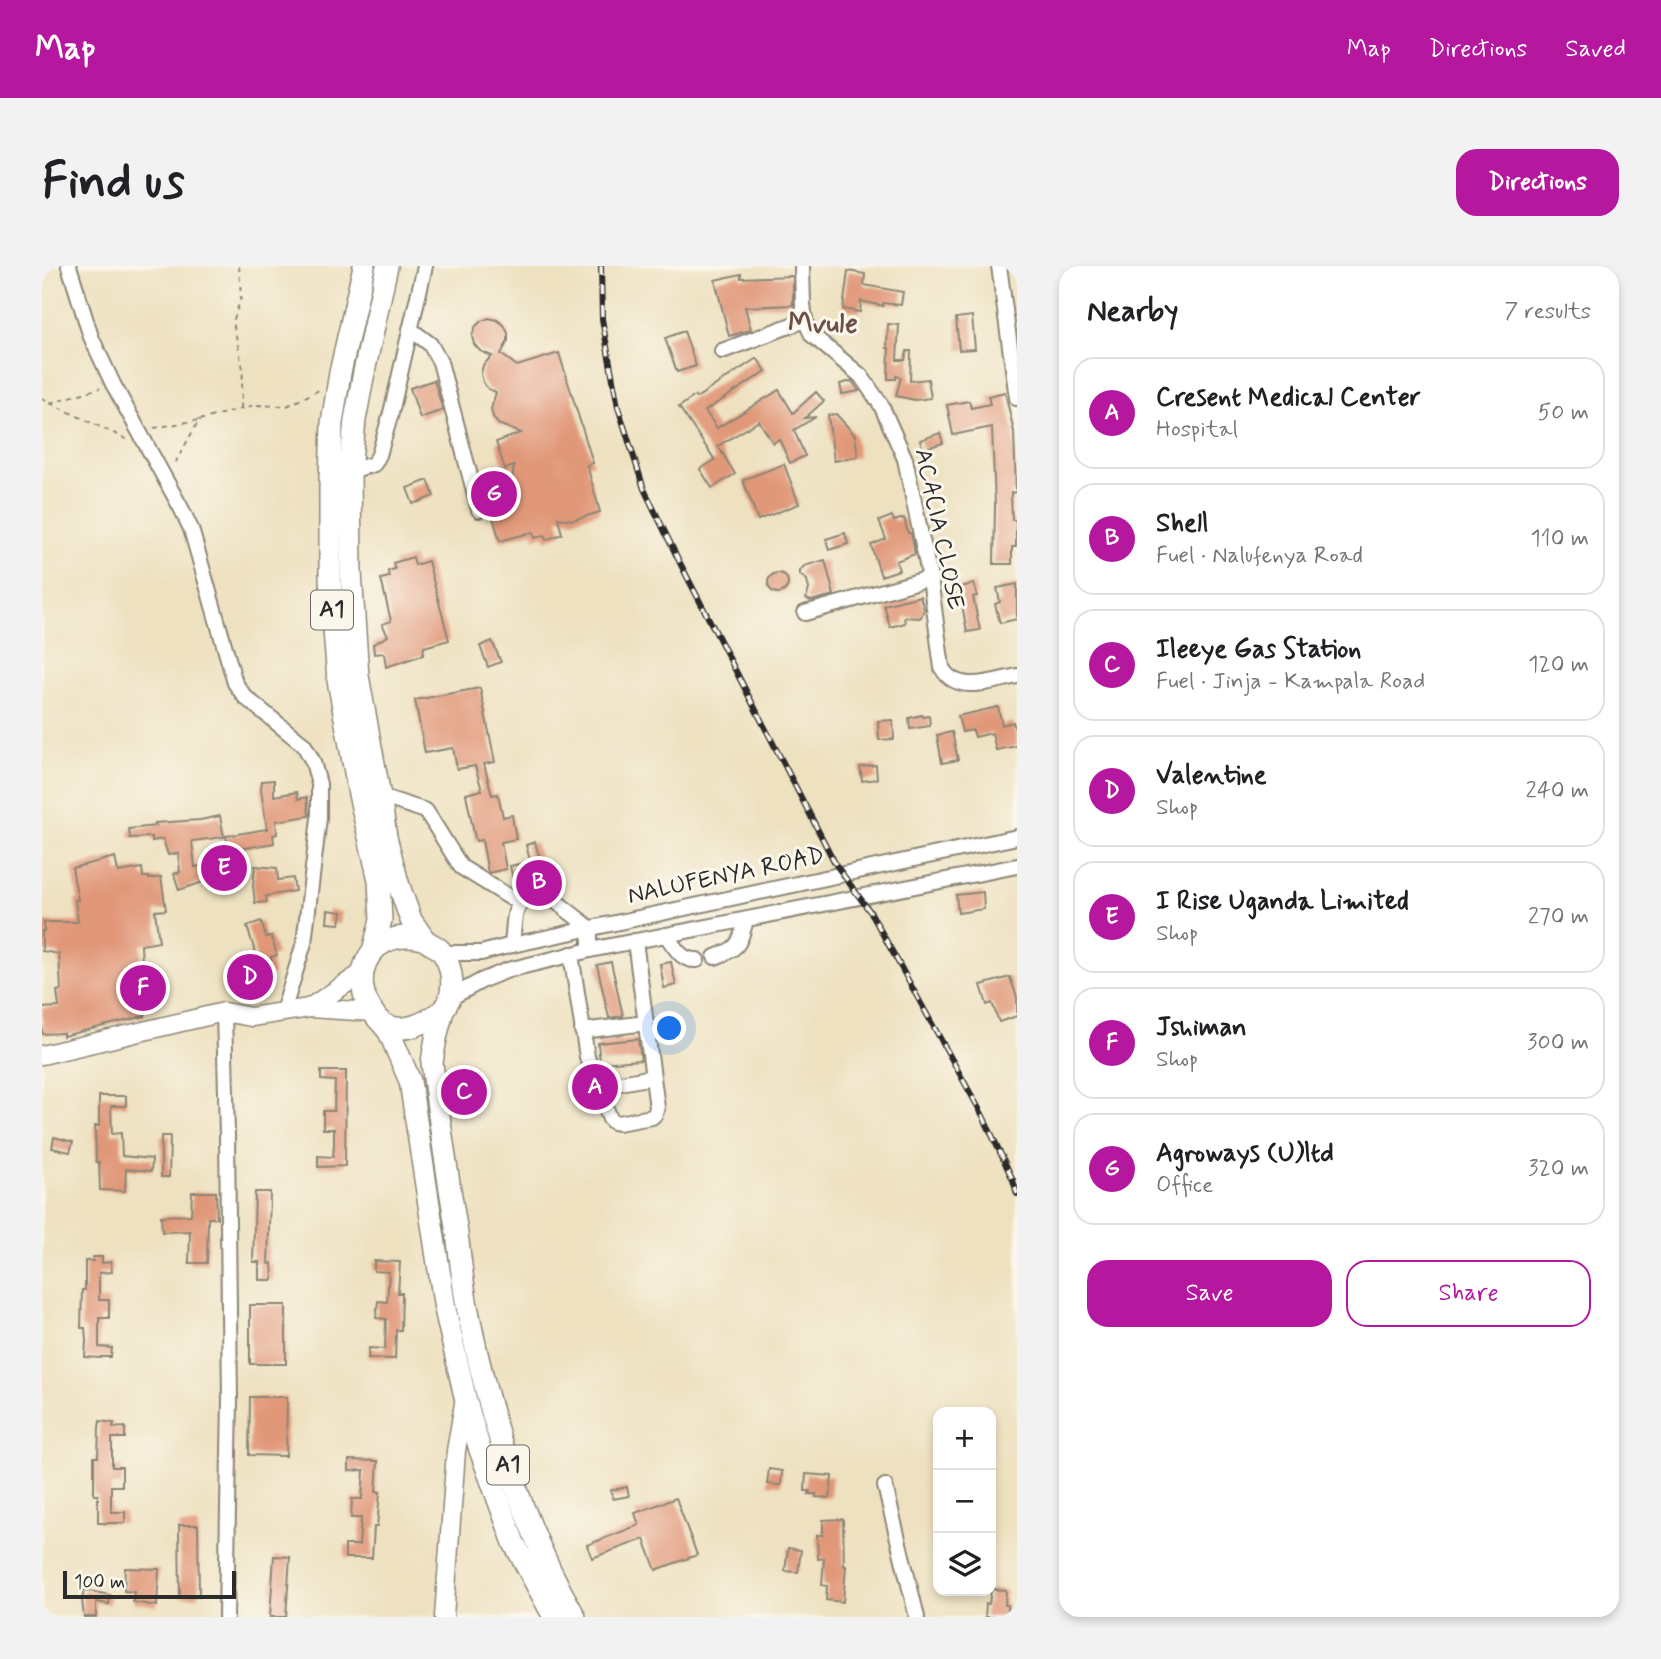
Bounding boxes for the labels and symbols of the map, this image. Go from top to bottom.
district label: Mvule [788,306,858,343]
street label: ACACIA CLOSE [907,446,971,613]
pin: G [471,468,517,520]
road number: A1 [311,590,353,630]
street label: NALUFENYA ROAD [625,840,827,912]
pin: E [201,842,247,894]
pin: B [516,857,562,909]
pin: D [227,951,273,1003]
pin: F [120,962,166,1014]
your location [652,1011,686,1045]
pin: A [572,1061,618,1113]
pin: C [441,1066,487,1118]
road number: A1 [487,1446,529,1484]
scale bar [63,1568,236,1600]

